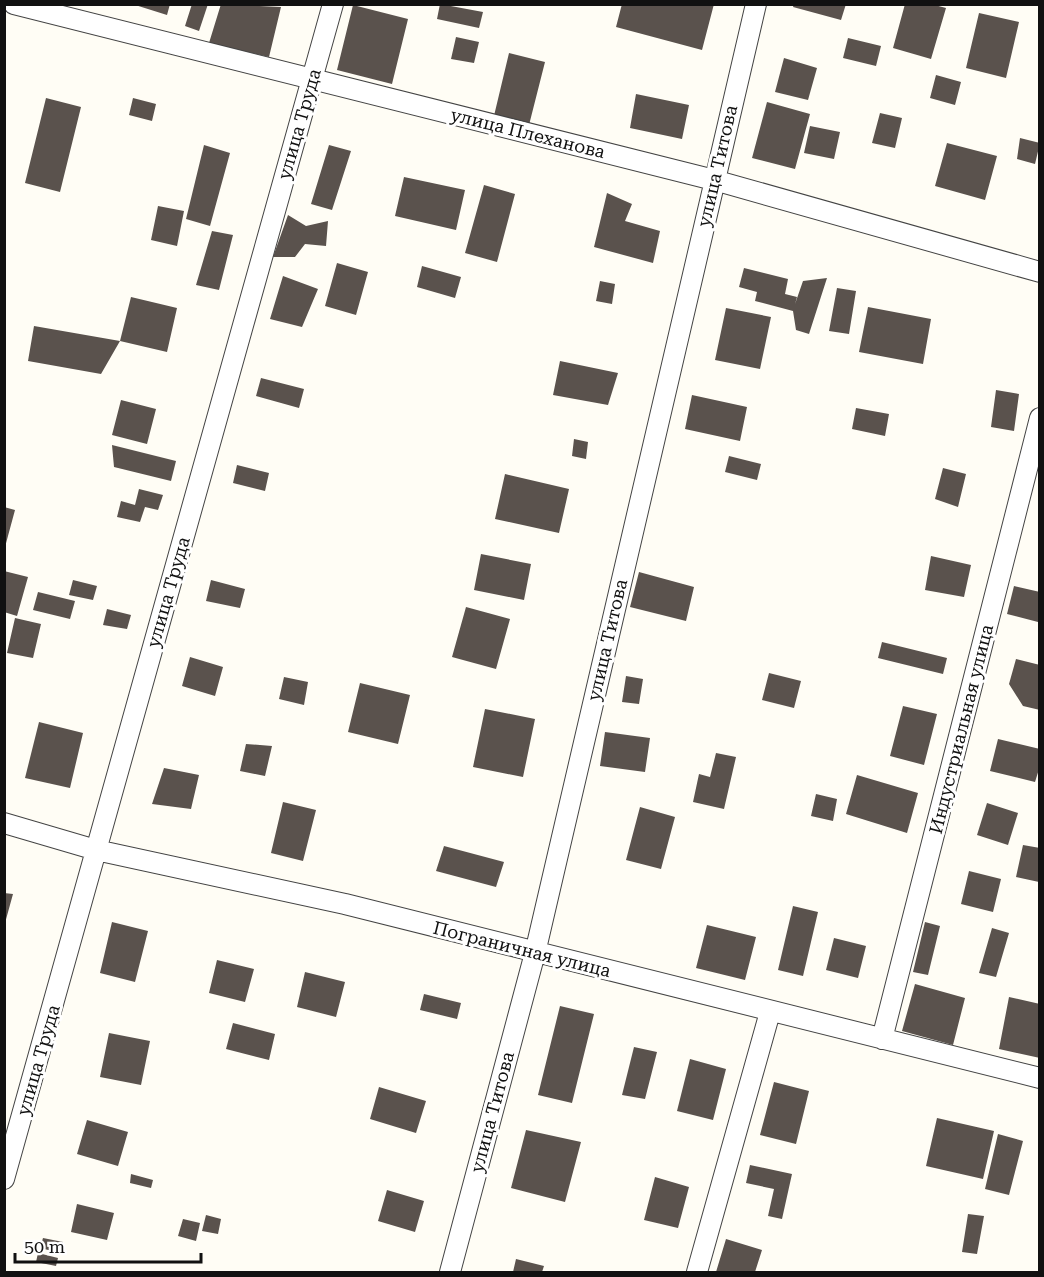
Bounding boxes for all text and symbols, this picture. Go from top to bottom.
street label: улица Труда [273,66,325,182]
street label: улица Титова [693,103,741,229]
street label: улица Плеханова [449,104,608,162]
street label: улица Труда [142,534,194,650]
street label: улица Титова [583,577,631,703]
street label: Индустриальная улица [925,622,997,836]
street label: Пограничная улица [431,917,613,981]
street label: улица Труда [12,1002,64,1118]
street label: улица Титова [466,1049,518,1175]
scale bar [15,1226,201,1264]
text: 50 m [24,1236,65,1257]

